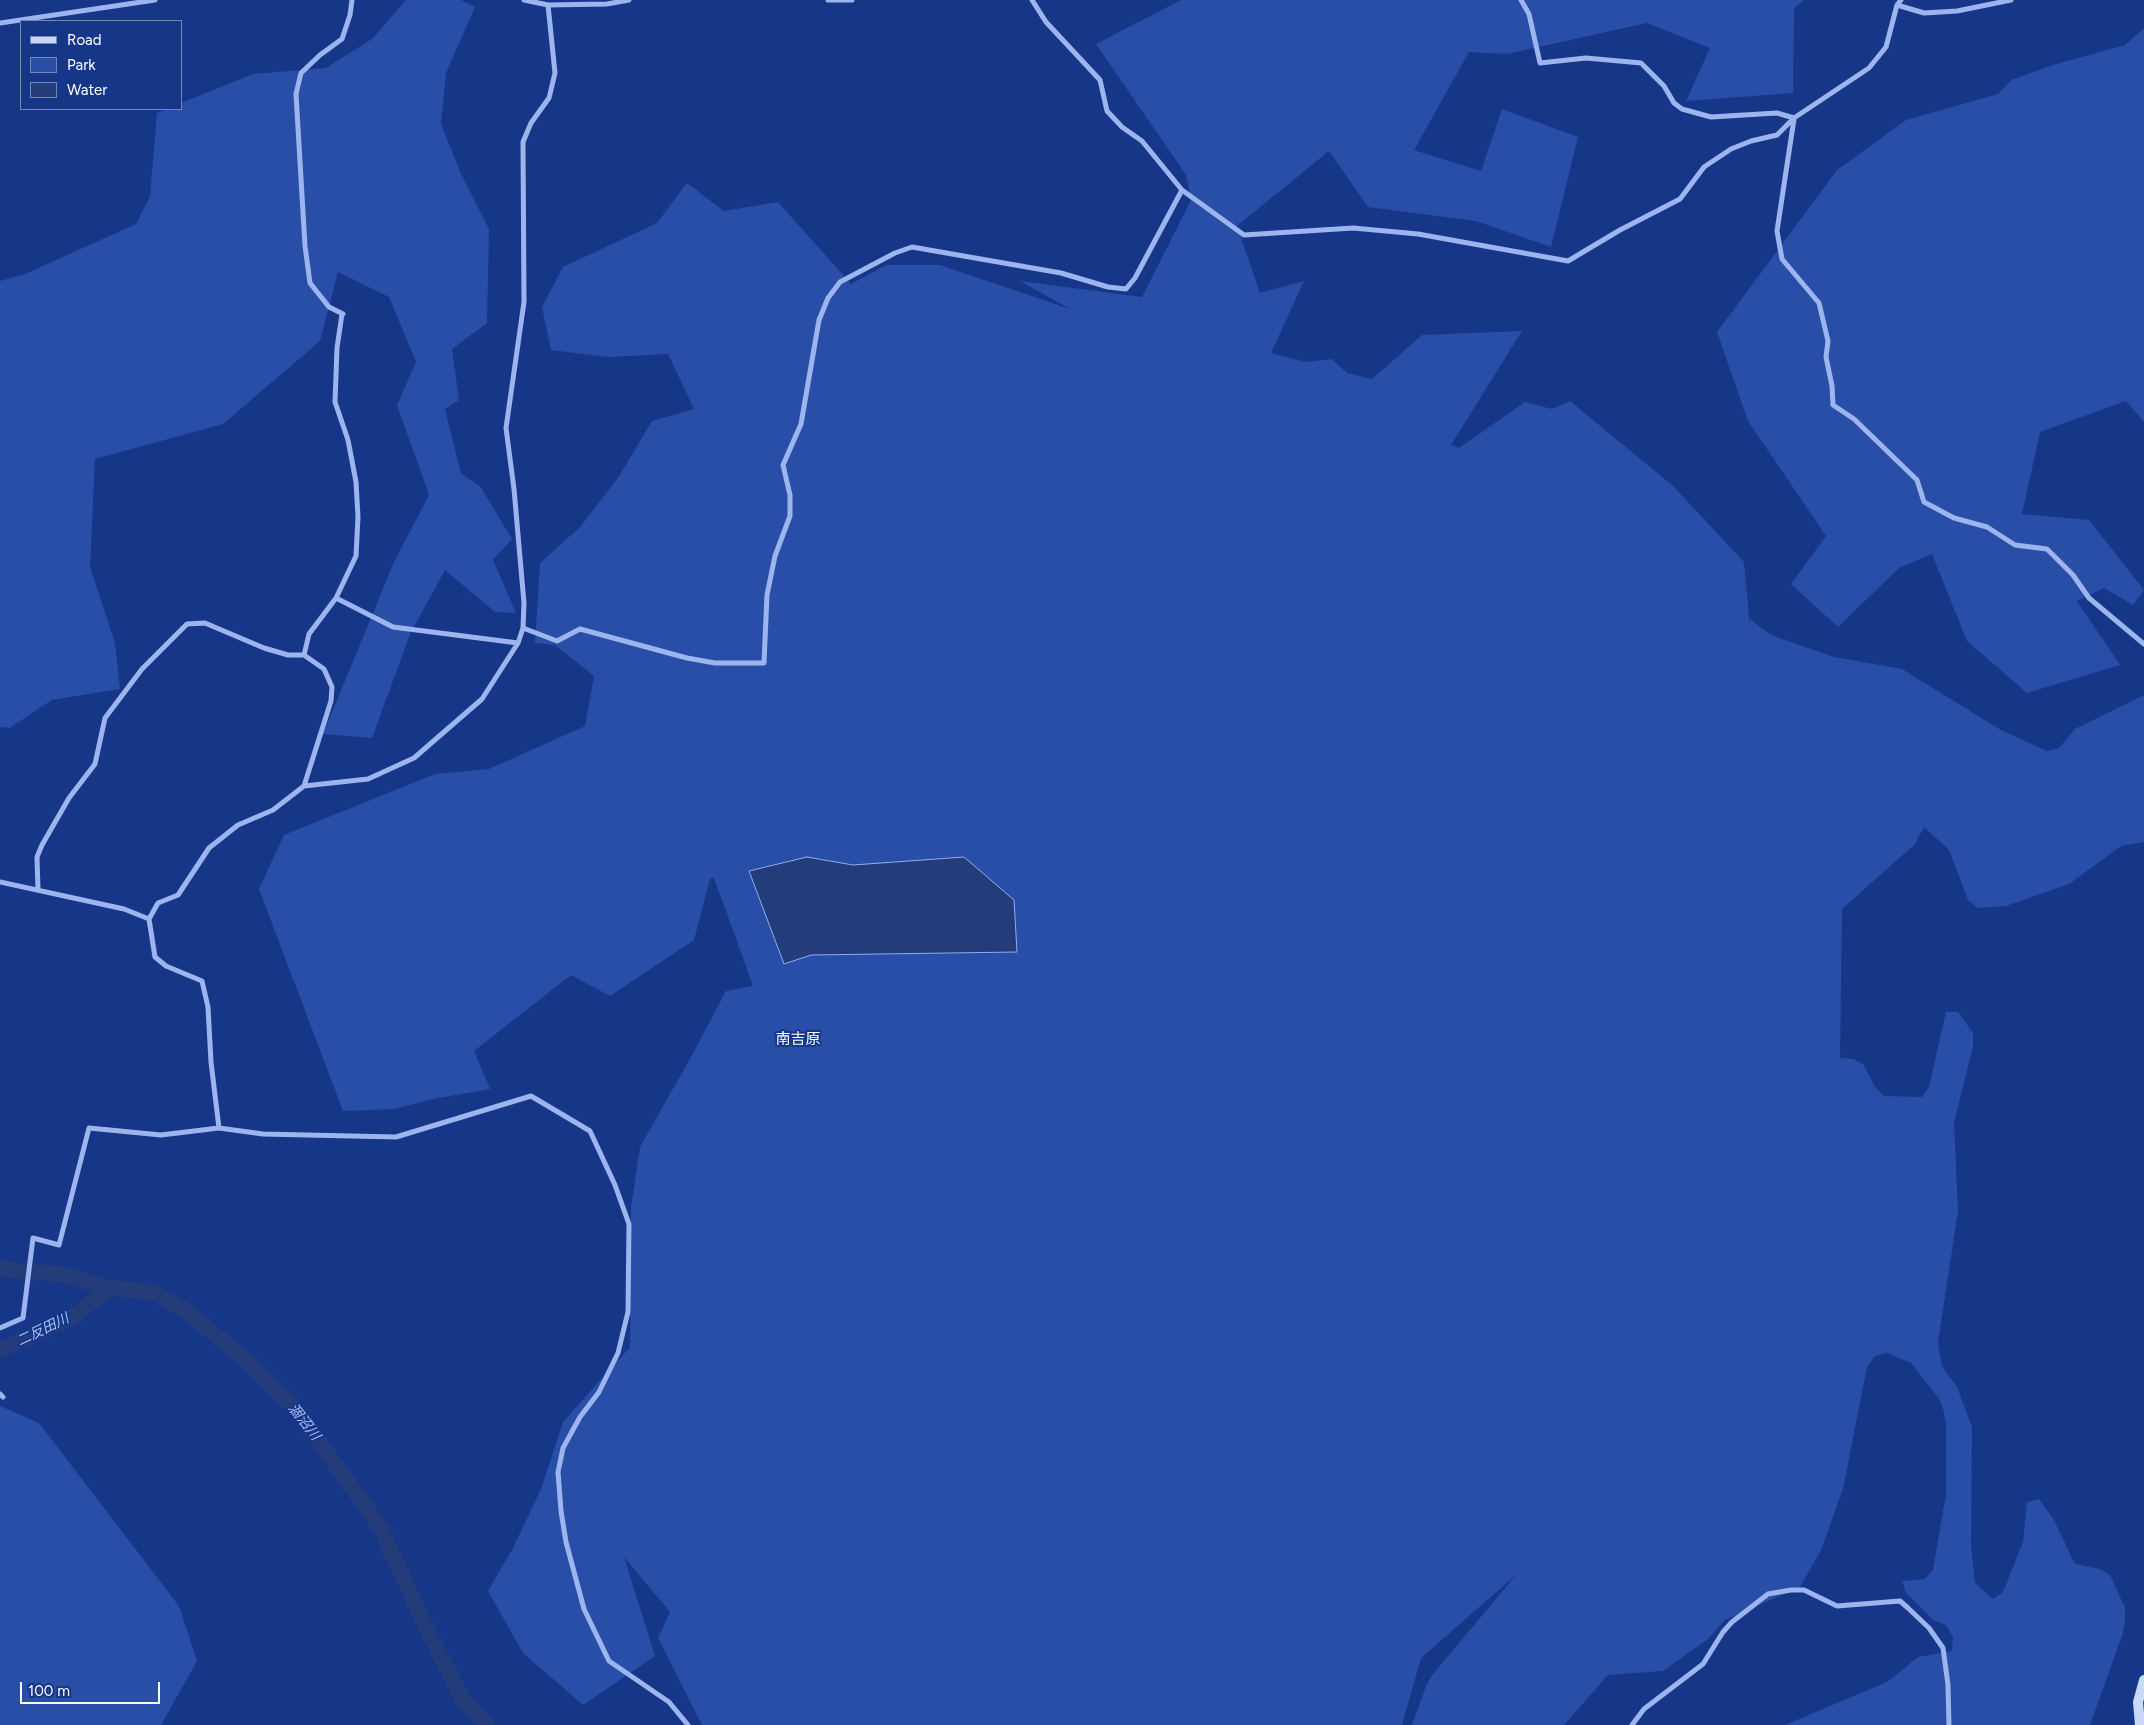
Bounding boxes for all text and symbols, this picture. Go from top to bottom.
legend [20,20,182,110]
text: Road [67,31,102,49]
text: Park [67,56,96,74]
text: Water [67,81,107,99]
district label: 南吉原 [776,1031,820,1049]
water label: 二反田川 [14,1310,72,1350]
water label: 涸沼川 [284,1400,324,1444]
scale bar [22,1672,162,1704]
text: 100 m [28,1682,70,1700]

